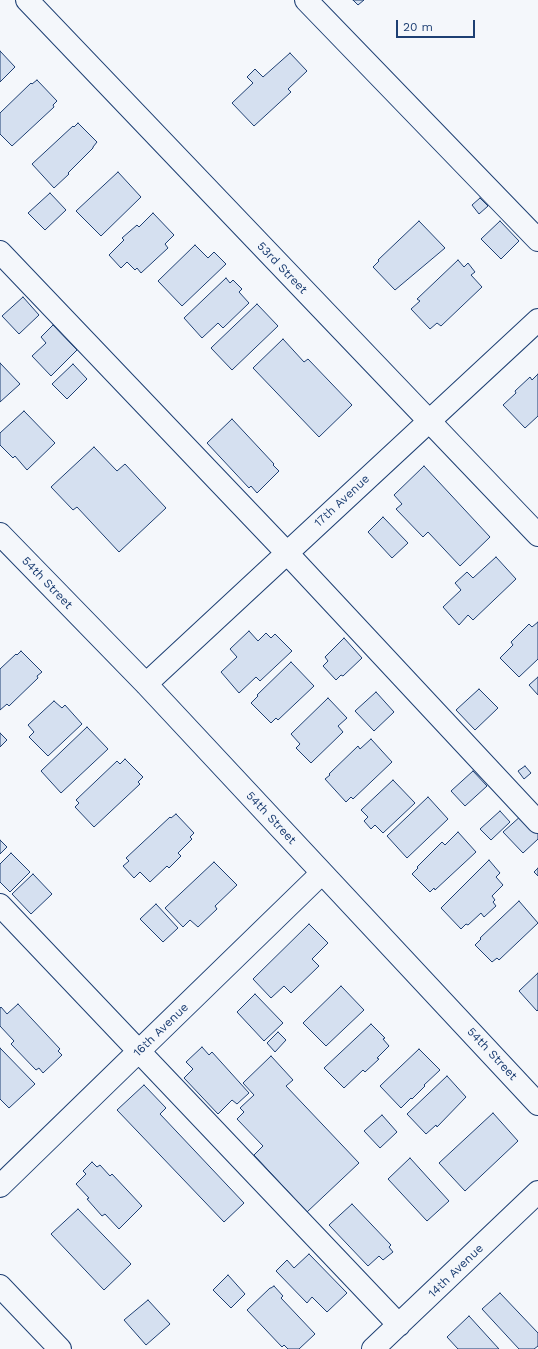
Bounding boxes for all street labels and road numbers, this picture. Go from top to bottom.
street label: 53rd Street [254,239,310,297]
street label: 17th Avenue [311,472,373,530]
street label: 54th Street [19,554,75,612]
street label: 54th Street [243,789,299,847]
street label: 16th Avenue [130,1000,192,1060]
street label: 54th Street [464,1025,520,1083]
street label: 14th Avenue [425,1241,487,1301]

